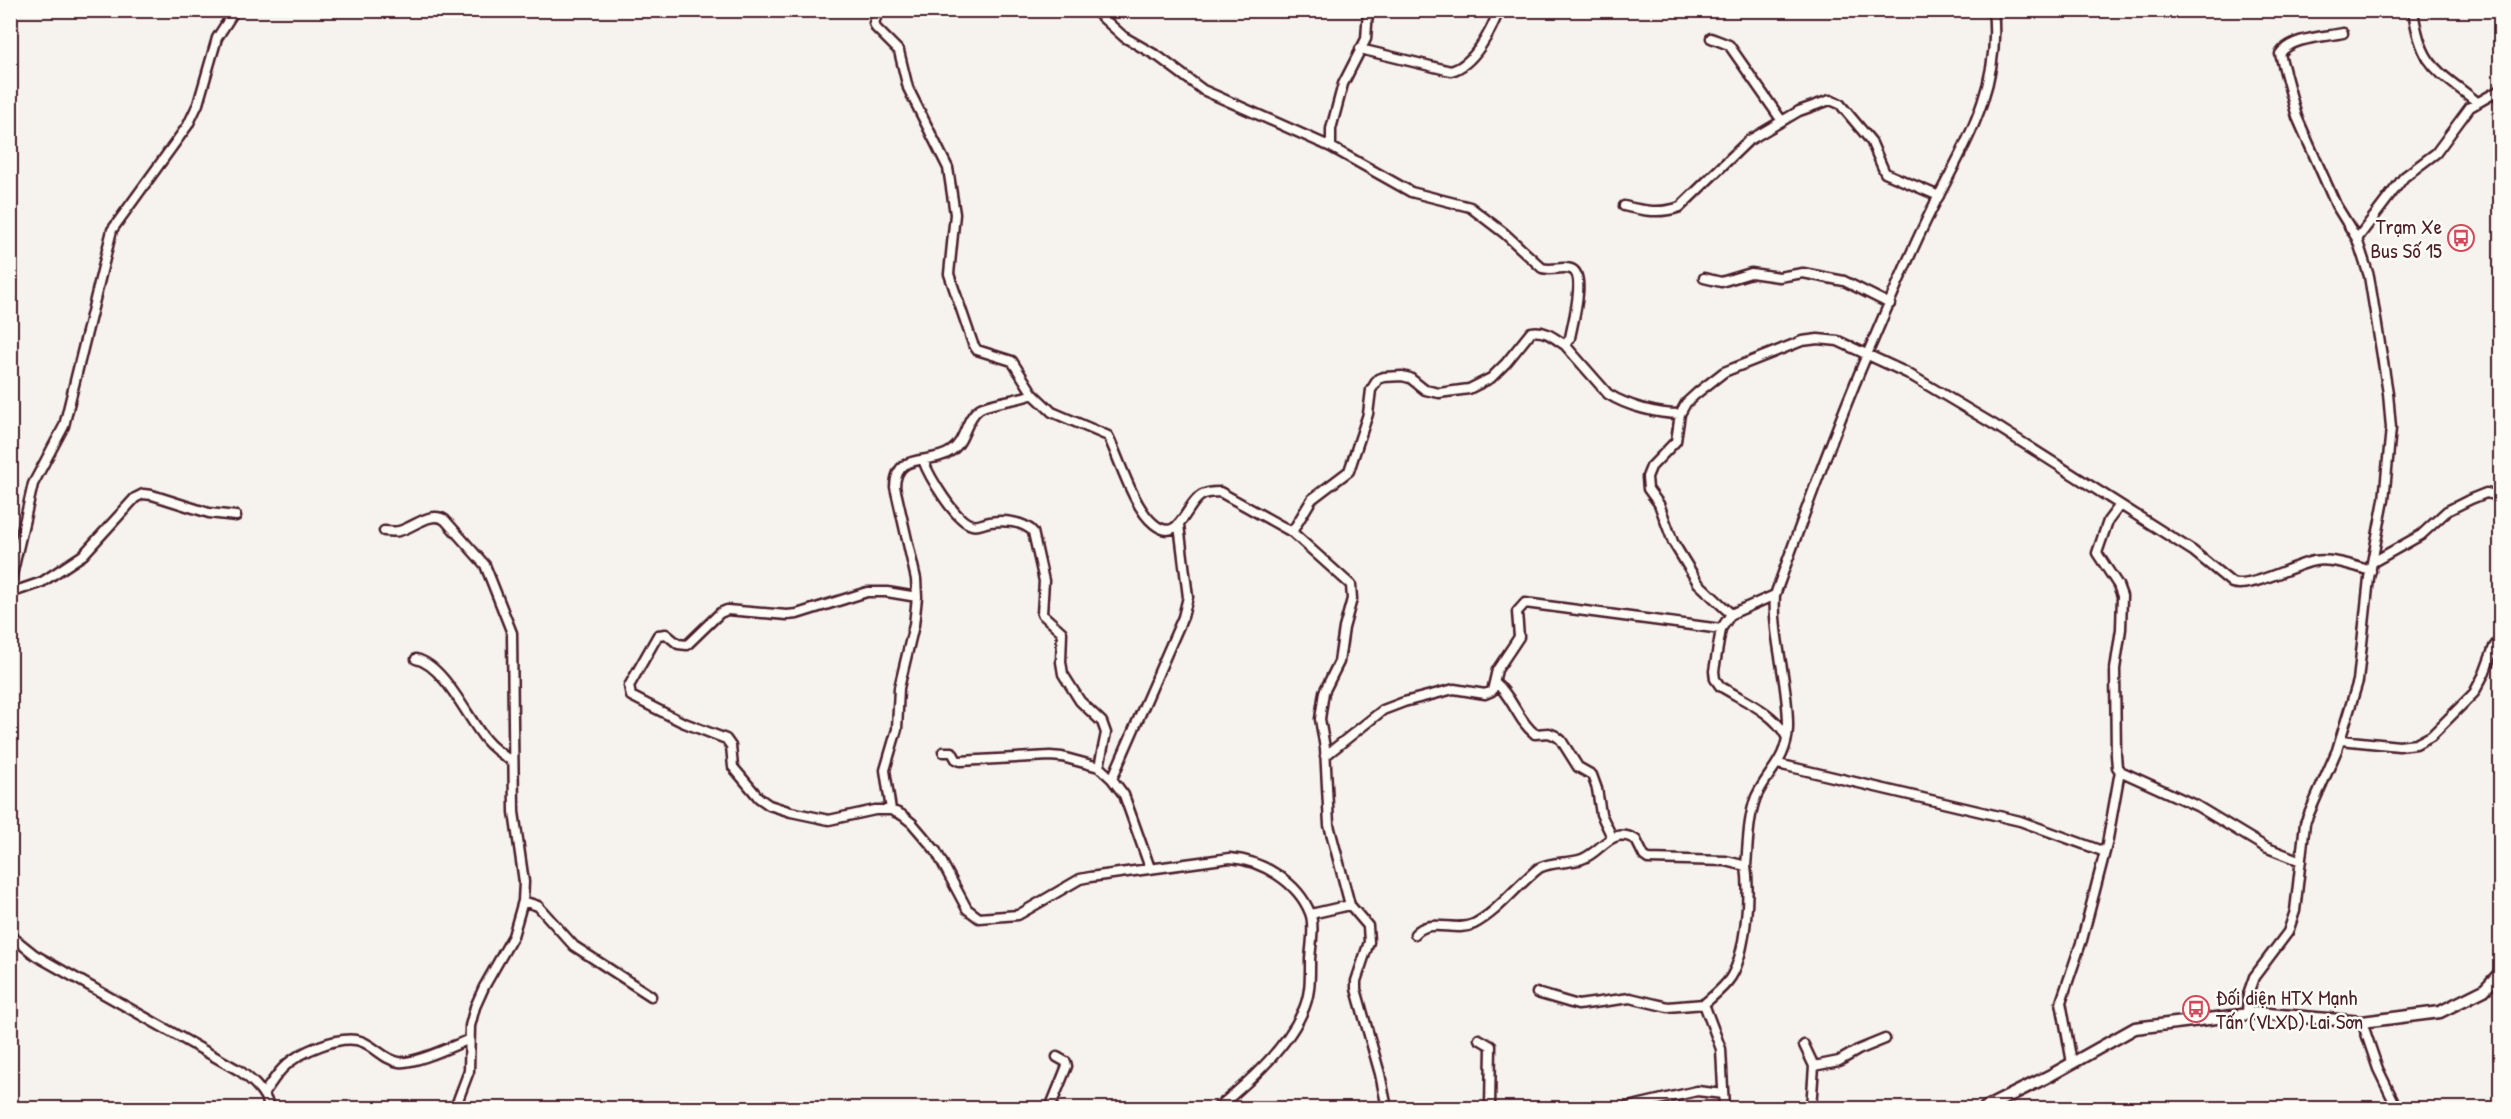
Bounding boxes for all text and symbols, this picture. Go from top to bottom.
place label: Trạm Xe Bus Số 15 [2371,212,2442,265]
bus stop icon: Trạm Xe Bus Số 15 [2446,223,2476,253]
place label: Đối diện HTX Mạnh Tấn (VLXD) Lai Sơn [2216,983,2363,1036]
bus stop icon: Đối diện HTX Mạnh Tấn (VLXD) Lai Sơn [2181,994,2211,1024]

